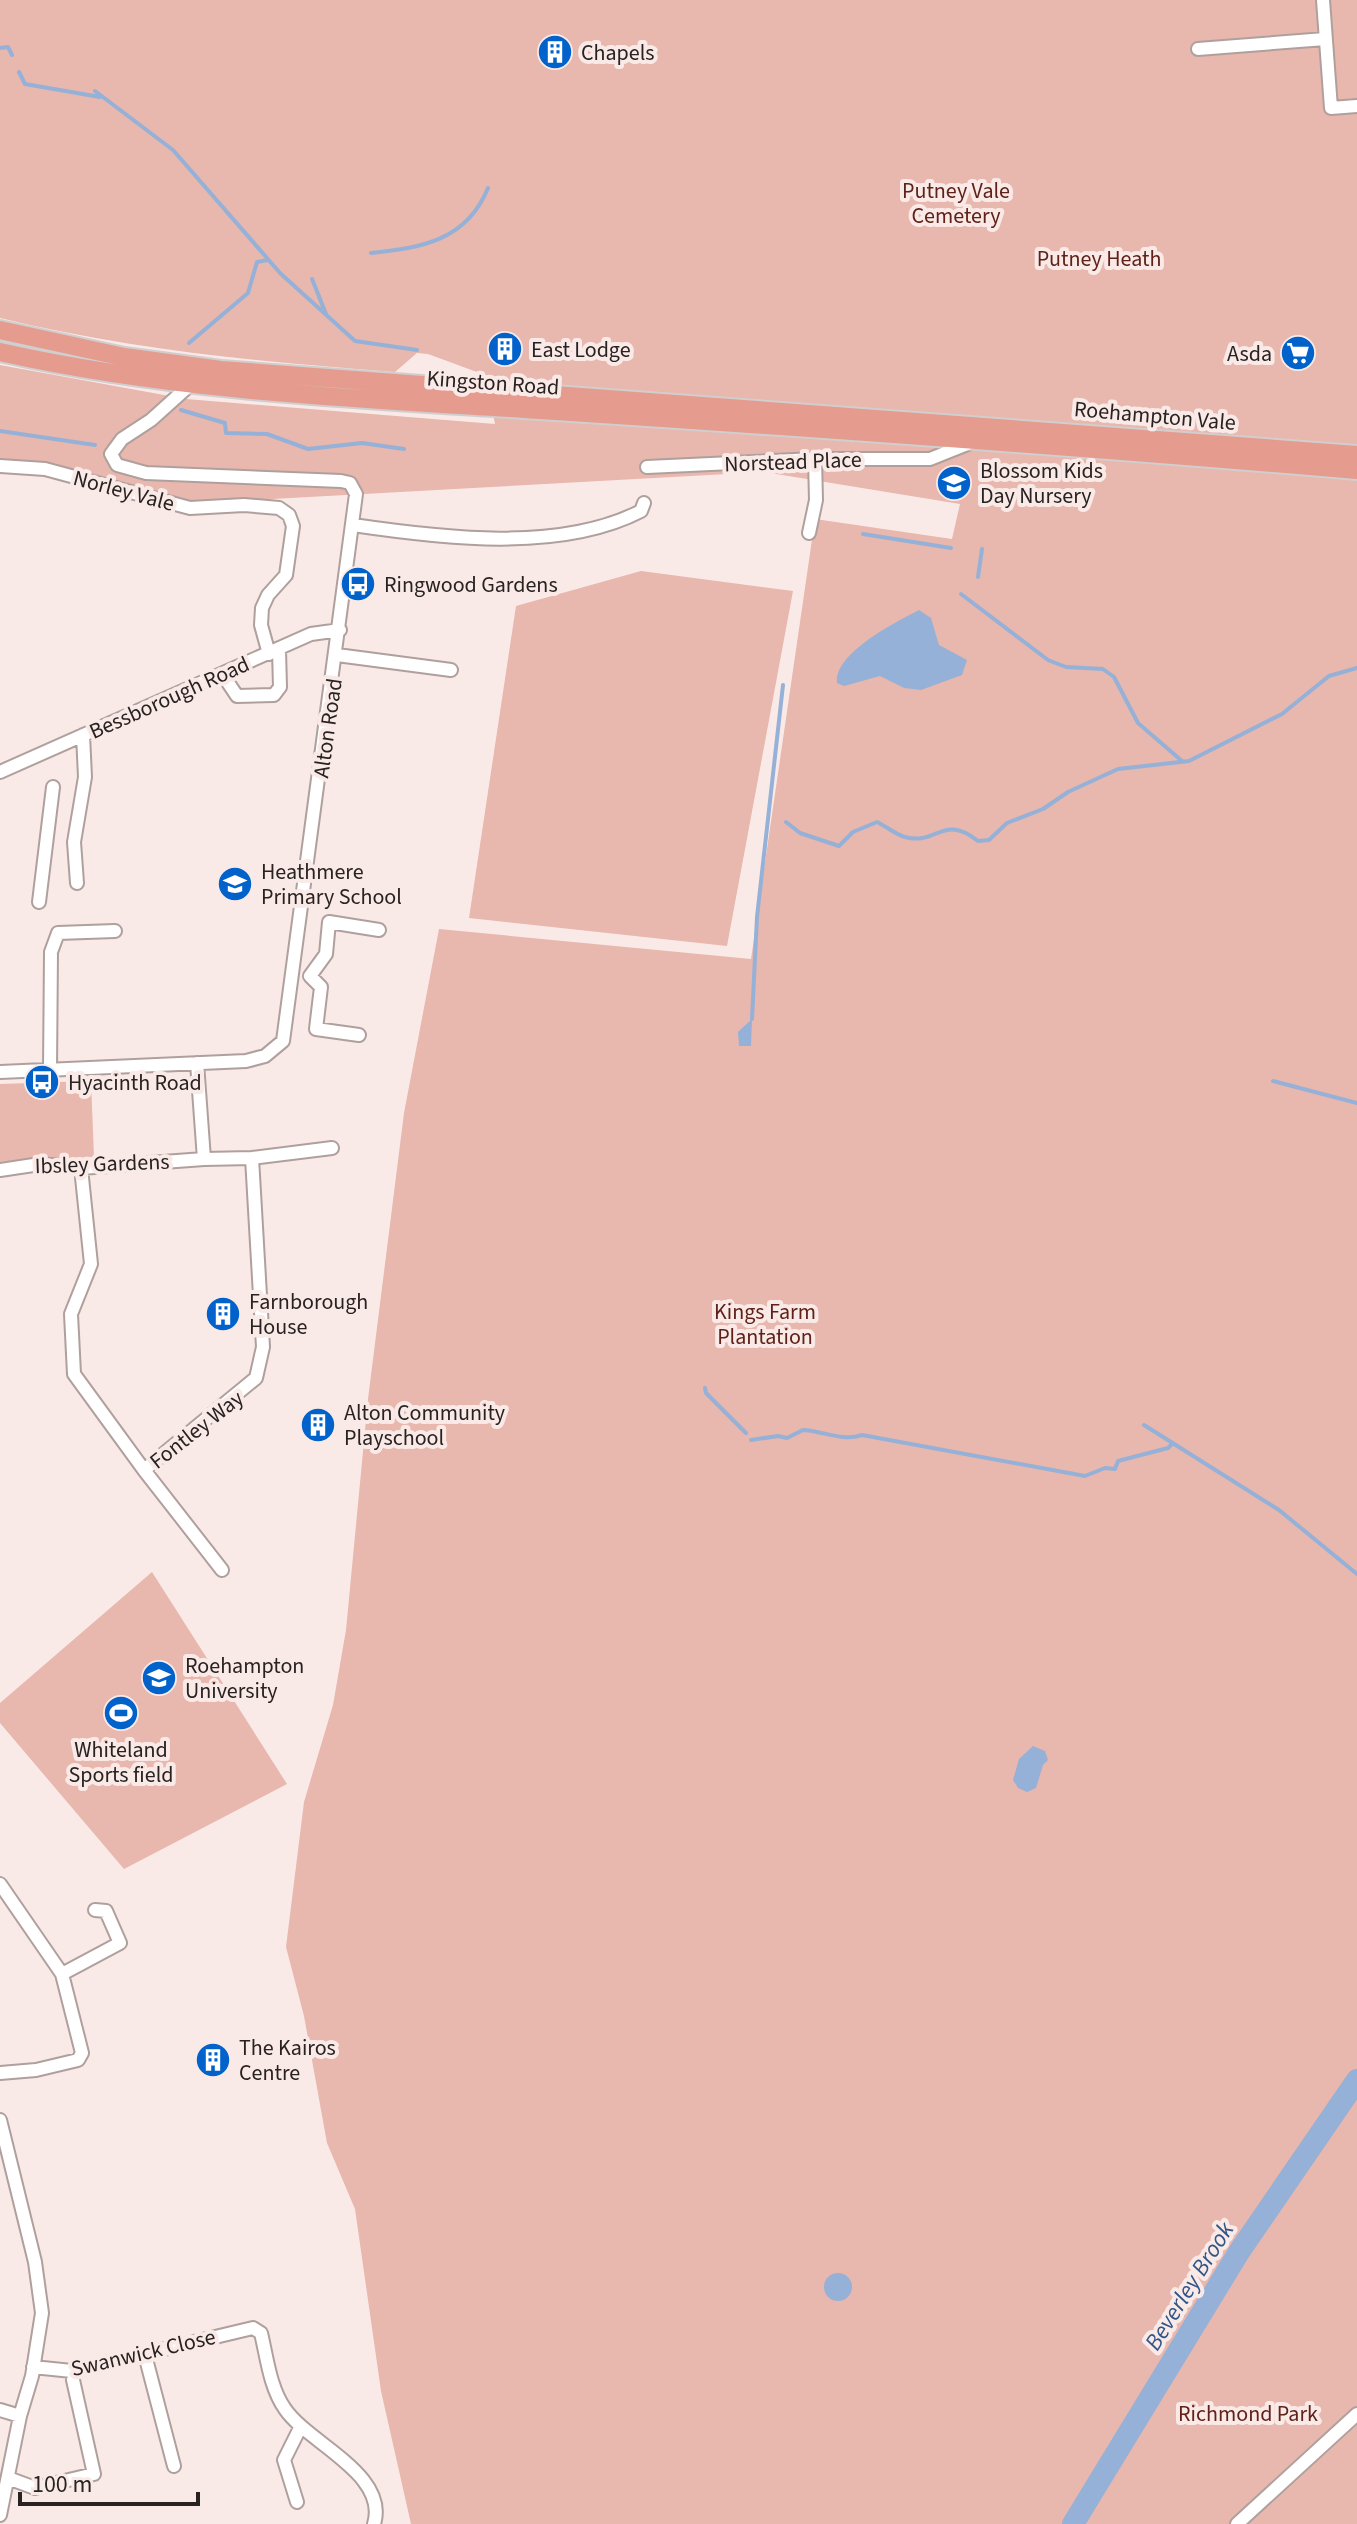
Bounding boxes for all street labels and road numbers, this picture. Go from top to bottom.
street label: Kingston Road [426,362,560,404]
street label: Roehampton Vale [1073,393,1237,439]
street label: Norstead Place [724,444,862,480]
street label: Norley Vale [70,462,178,520]
street label: Bessborough Road [84,648,255,748]
street label: Alton Road [305,676,351,780]
street label: Ibsley Gardens [34,1146,170,1182]
street label: Fontley Way [143,1382,251,1477]
street label: Swanwick Close [68,2321,219,2385]

